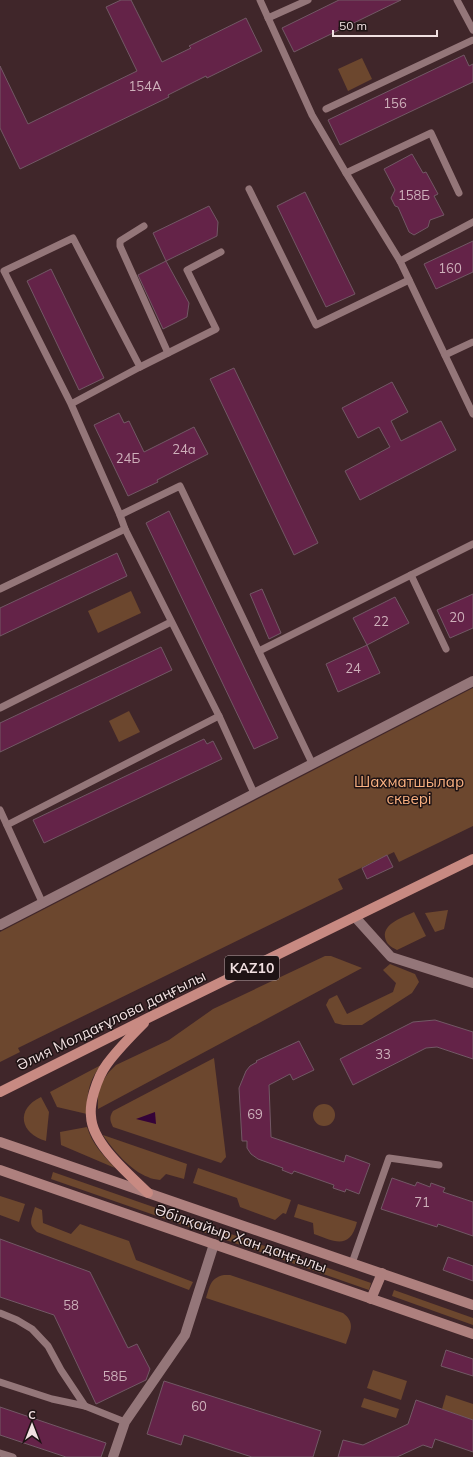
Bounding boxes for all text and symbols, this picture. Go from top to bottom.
scale bar [333,12,437,38]
text: 50 m [339,18,367,33]
house number: 154А [129,78,162,94]
house number: 156 [383,95,407,111]
house number: 158Б [398,187,430,203]
house number: 160 [438,260,462,276]
house number: 24а [172,441,196,457]
house number: 24Б [116,450,140,466]
house number: 20 [449,609,465,625]
house number: 22 [373,613,389,629]
house number: 24 [345,660,361,676]
park label: Шахматшылар сквері [354,772,464,808]
road number: KAZ10 [225,956,279,980]
street label: Әлия Молдағұлова даңғылы [13,966,209,1074]
house number: 33 [375,1046,391,1062]
house number: 69 [247,1106,263,1122]
house number: 71 [414,1194,430,1210]
street label: Әбілқайыр Хан даңғылы [152,1200,330,1276]
house number: 58 [63,1297,79,1313]
house number: 58Б [103,1368,127,1384]
house number: 60 [191,1398,207,1414]
north arrow [12,1405,52,1445]
text: С [28,1408,36,1422]

